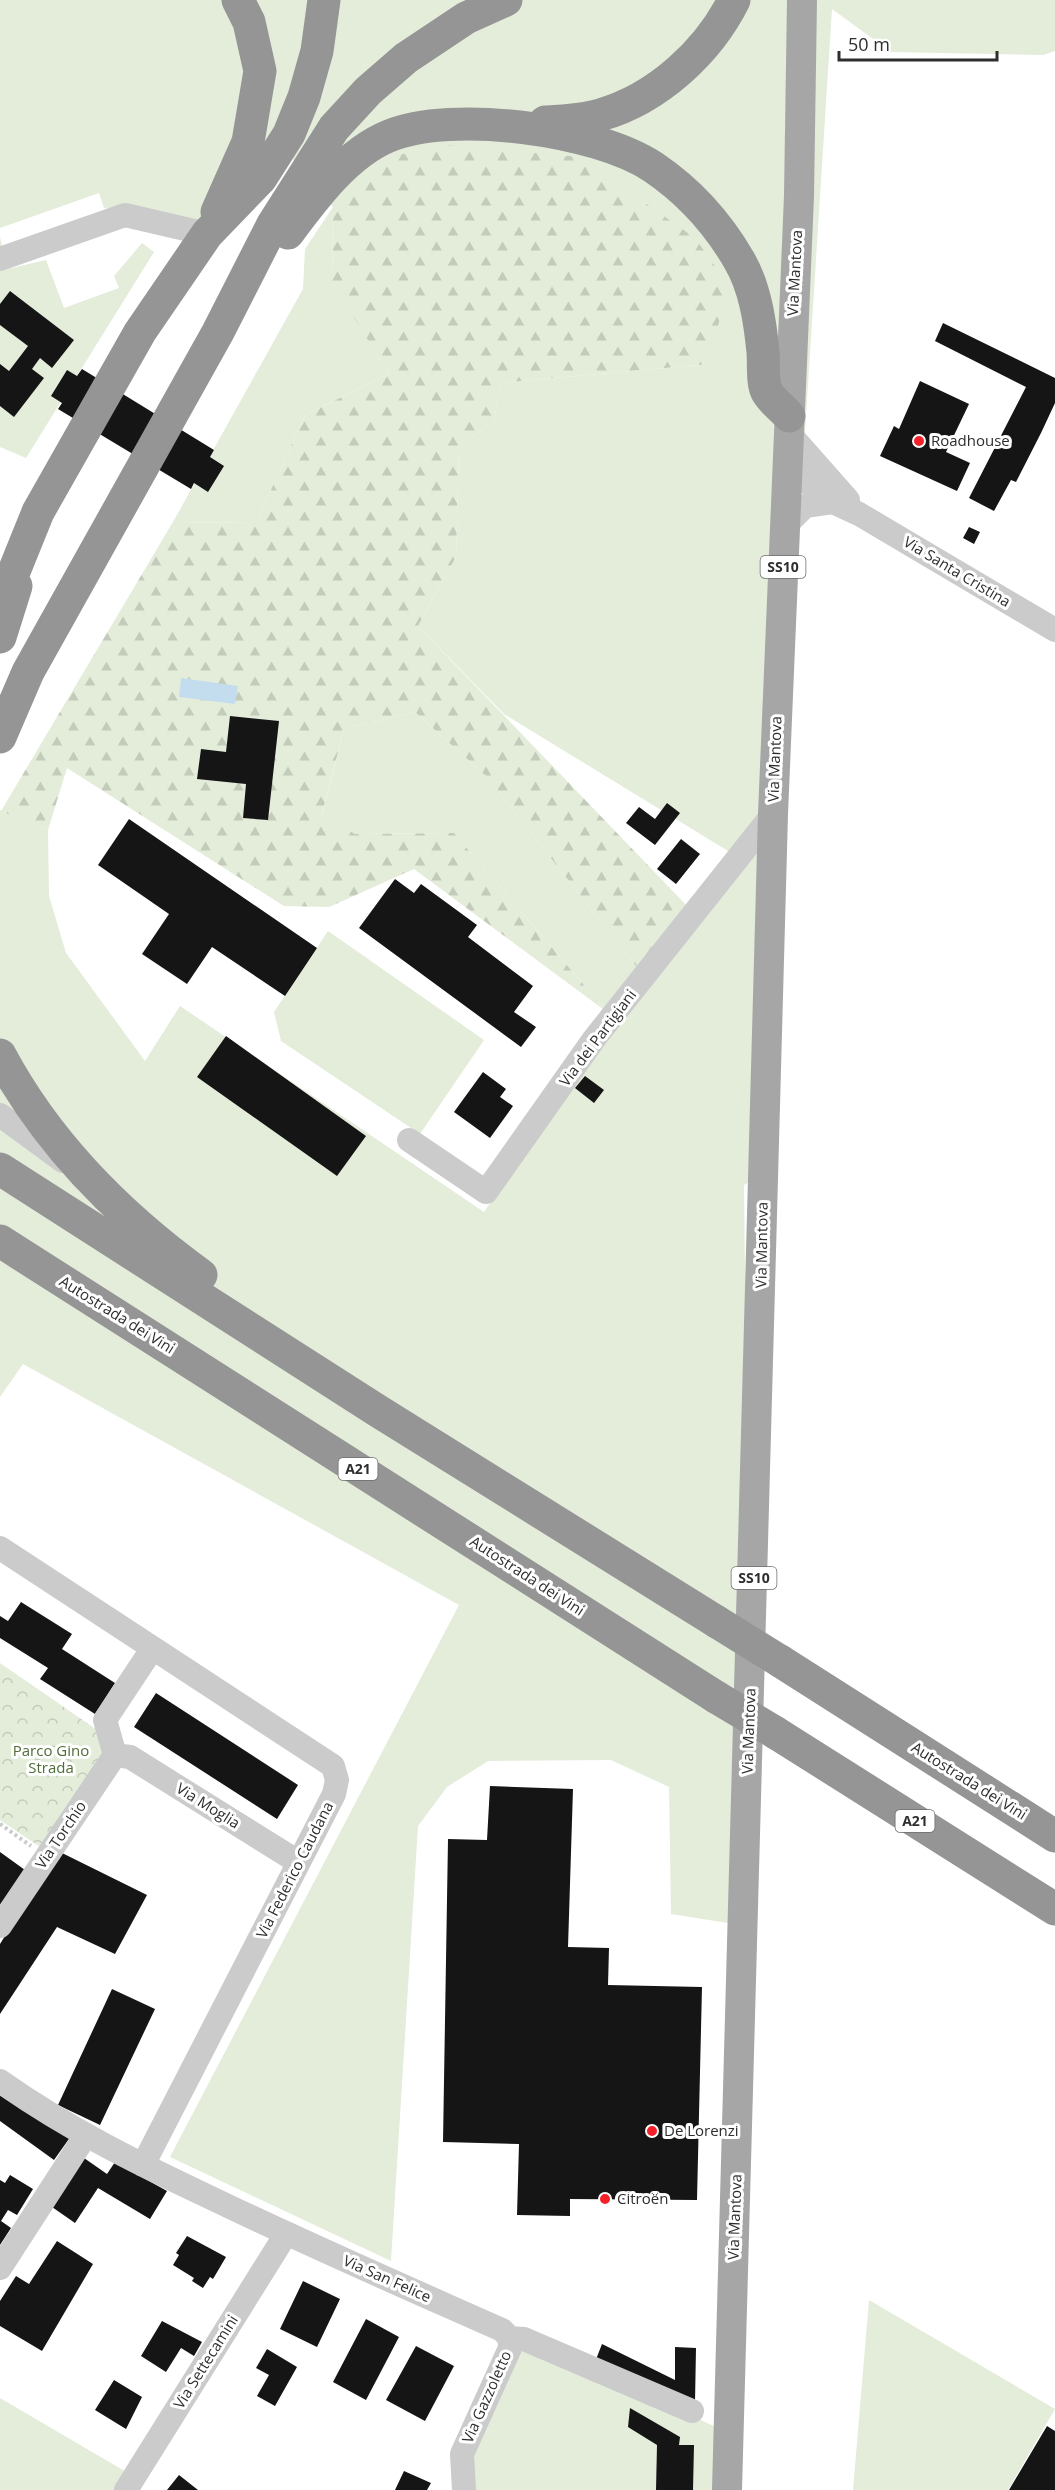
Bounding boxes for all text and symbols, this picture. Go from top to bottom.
scale bar [839,24,996,62]
text: 50 m [848,32,890,56]
street label: Via Mantova [782,229,806,317]
place label: Roadhouse [931,430,1010,450]
marker: Roadhouse [912,434,926,448]
street label: Via Santa Cristina [900,531,1015,611]
road number: SS10 [760,556,806,578]
street label: Via Mantova [763,716,785,802]
street label: Via dei Partigiani [554,985,640,1090]
street label: Via Mantova [750,1202,772,1288]
street label: Autostrada dei Vini [56,1271,179,1358]
road number: A21 [338,1458,378,1480]
street label: Autostrada dei Vini [467,1531,589,1620]
road number: SS10 [732,1567,777,1589]
street label: Via Mantova [737,1688,759,1774]
street label: Autostrada dei Vini [908,1737,1031,1824]
park label: Parco Gino Strada [13,1740,89,1777]
street label: Via Moglia [173,1778,244,1833]
street label: Via Torchio [30,1797,90,1872]
street label: Via Federico Caudana [251,1798,337,1941]
road number: A21 [896,1810,934,1832]
place label: De Lorenzi [664,2120,739,2140]
marker: De Lorenzi [645,2124,659,2138]
street label: Via Mantova [723,2174,745,2260]
place label: Citroën [617,2188,668,2208]
marker: Citroën [598,2192,612,2206]
street label: Via San Felice [340,2250,434,2306]
street label: Via Settecamini [168,2311,242,2412]
street label: Via Gazzoletto [457,2347,515,2446]

